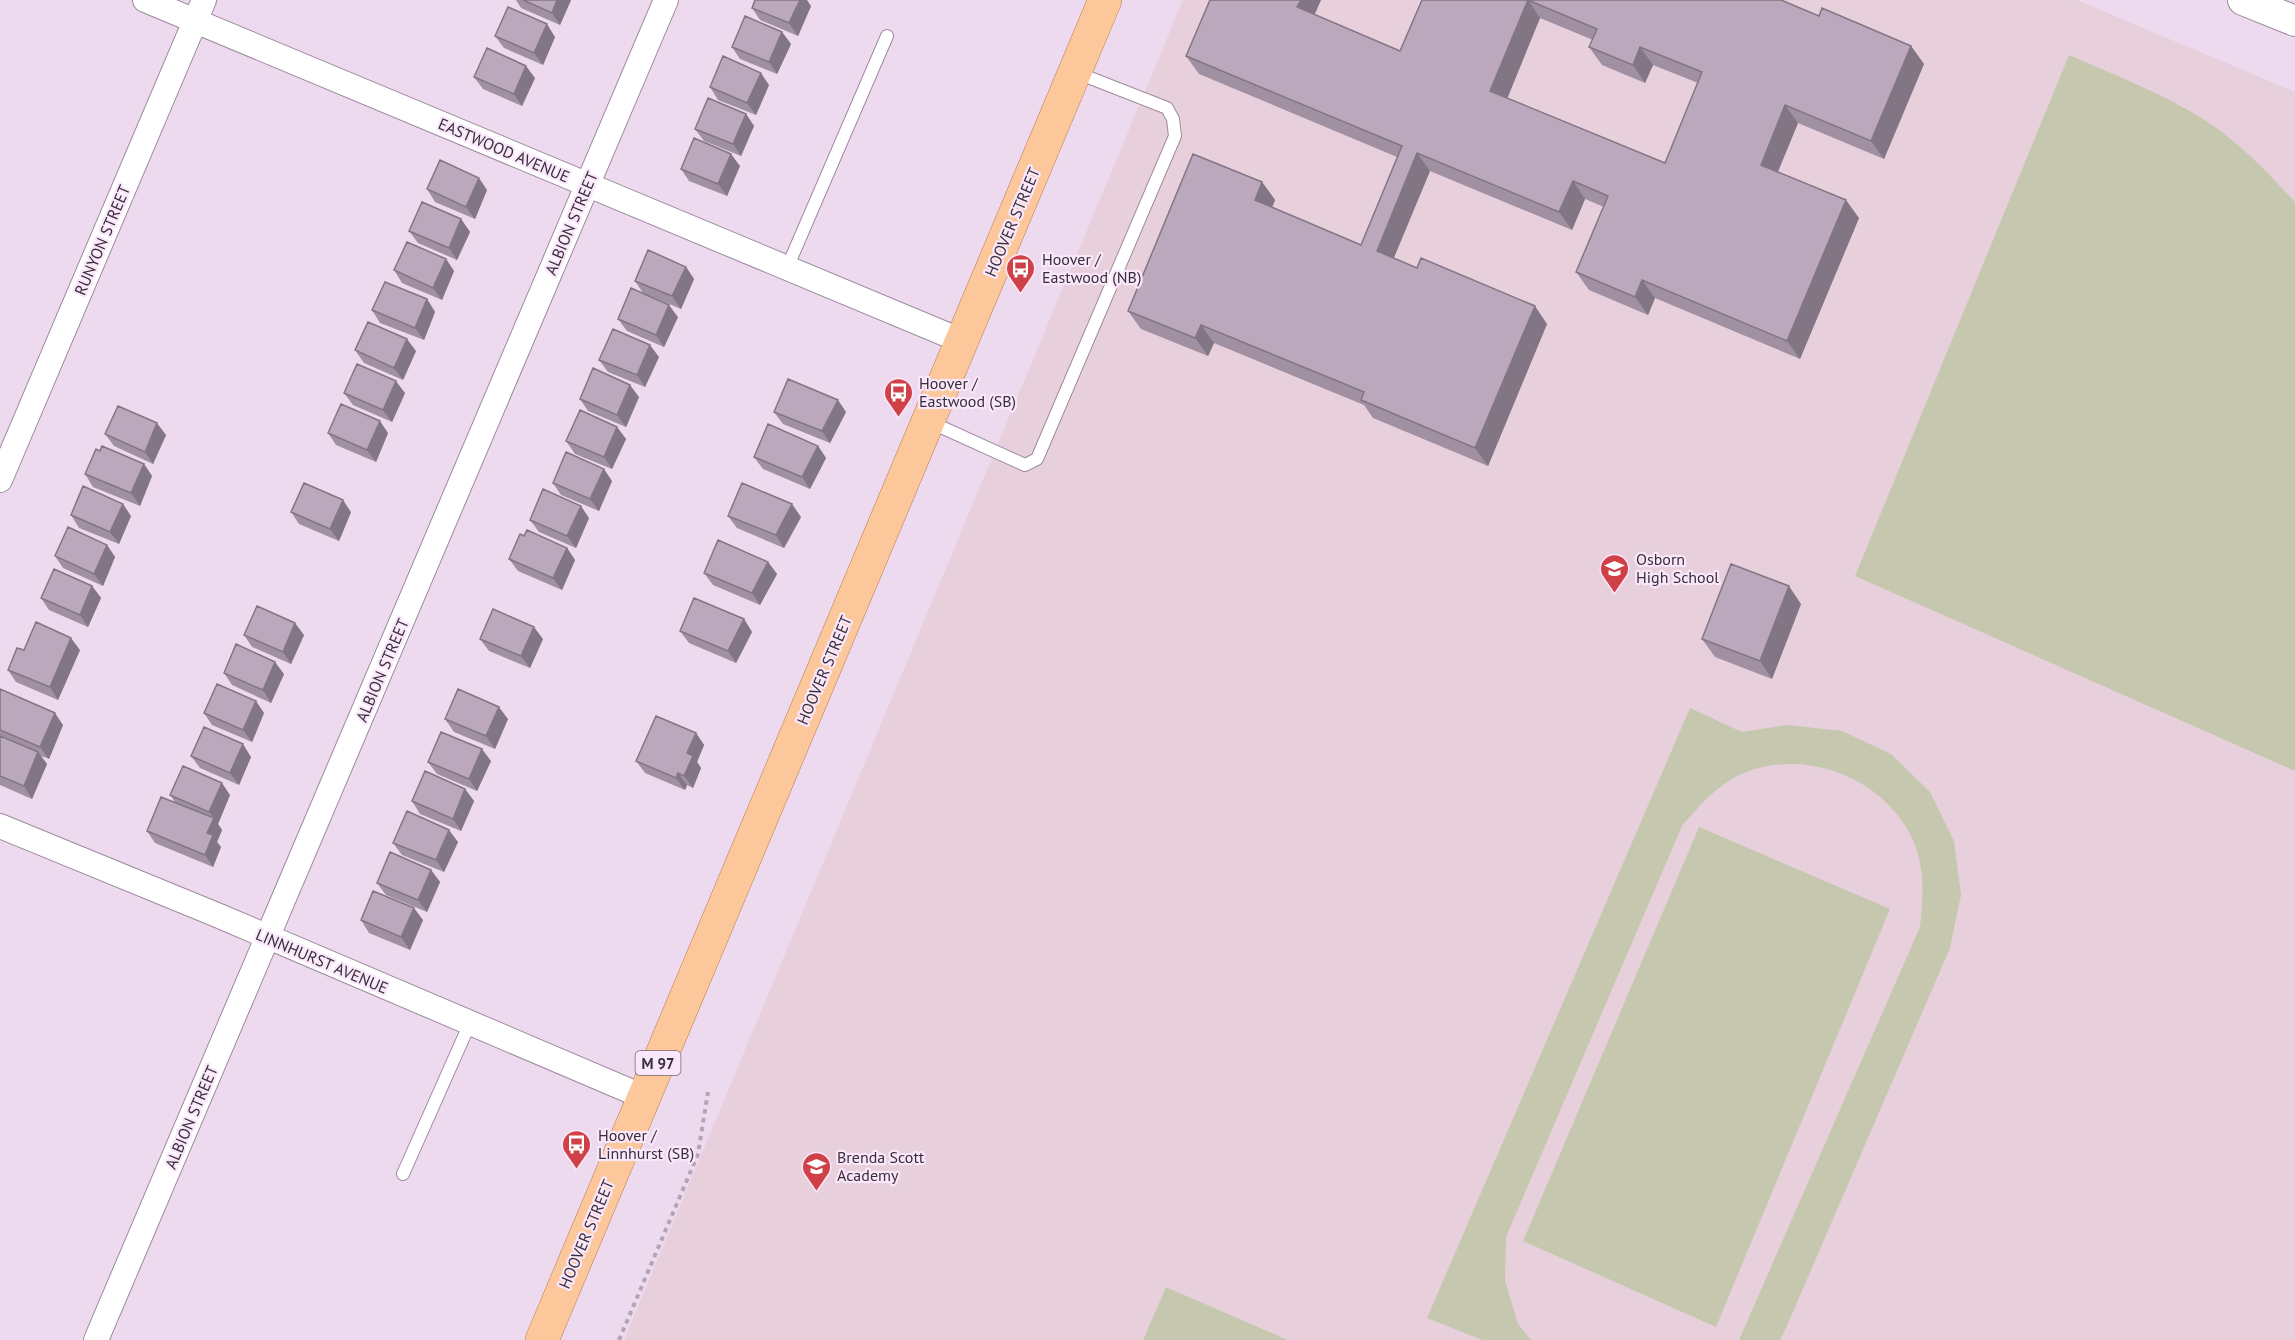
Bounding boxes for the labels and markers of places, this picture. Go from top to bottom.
place label: Hoover / Eastwood (NB) [1042,249,1141,287]
bus stop icon: Hoover / Eastwood (NB) [1005,252,1037,294]
place label: Hoover / Eastwood (SB) [919,373,1016,411]
bus stop icon: Hoover / Eastwood (SB) [882,376,914,418]
place label: Osborn High School [1636,549,1719,587]
school or university icon: Osborn High School [1599,552,1631,594]
place label: Hoover / Linnhurst (SB) [598,1125,694,1163]
bus stop icon: Hoover / Linnhurst (SB) [561,1128,593,1170]
place label: Brenda Scott Academy [837,1147,925,1185]
school or university icon: Brenda Scott Academy [800,1150,832,1192]

